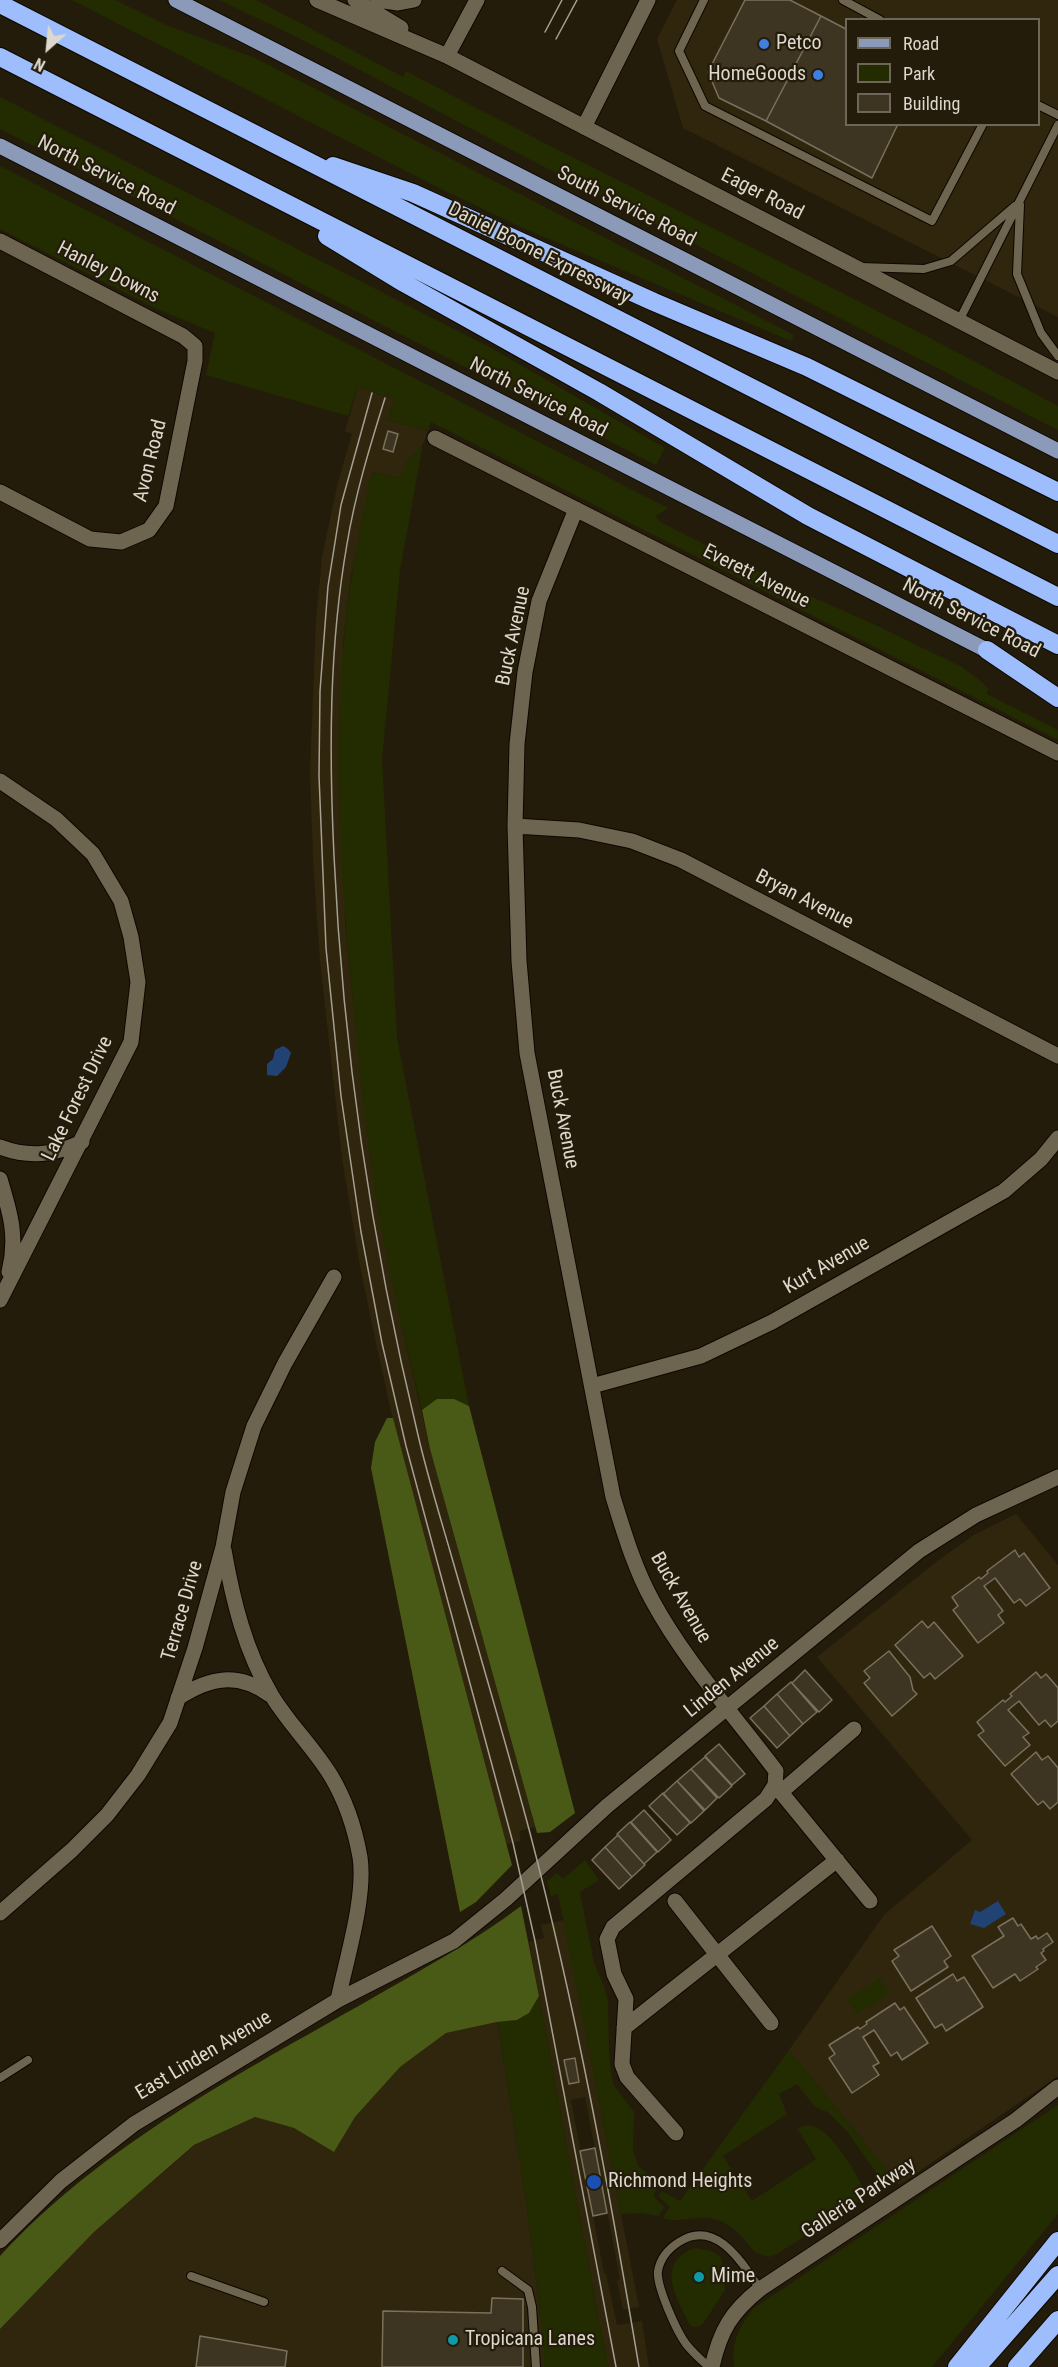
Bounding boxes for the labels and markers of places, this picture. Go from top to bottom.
place label: Petco [776,32,822,56]
marker: Petco [757,37,771,51]
place label: HomeGoods [708,63,806,87]
marker: HomeGoods [811,68,825,82]
place label: Richmond Heights [608,2170,752,2194]
marker: Richmond Heights [585,2173,603,2191]
place label: Mime [711,2265,755,2289]
marker: Mime [692,2270,706,2284]
place label: Tropicana Lanes [465,2328,595,2352]
marker: Tropicana Lanes [446,2333,460,2347]

